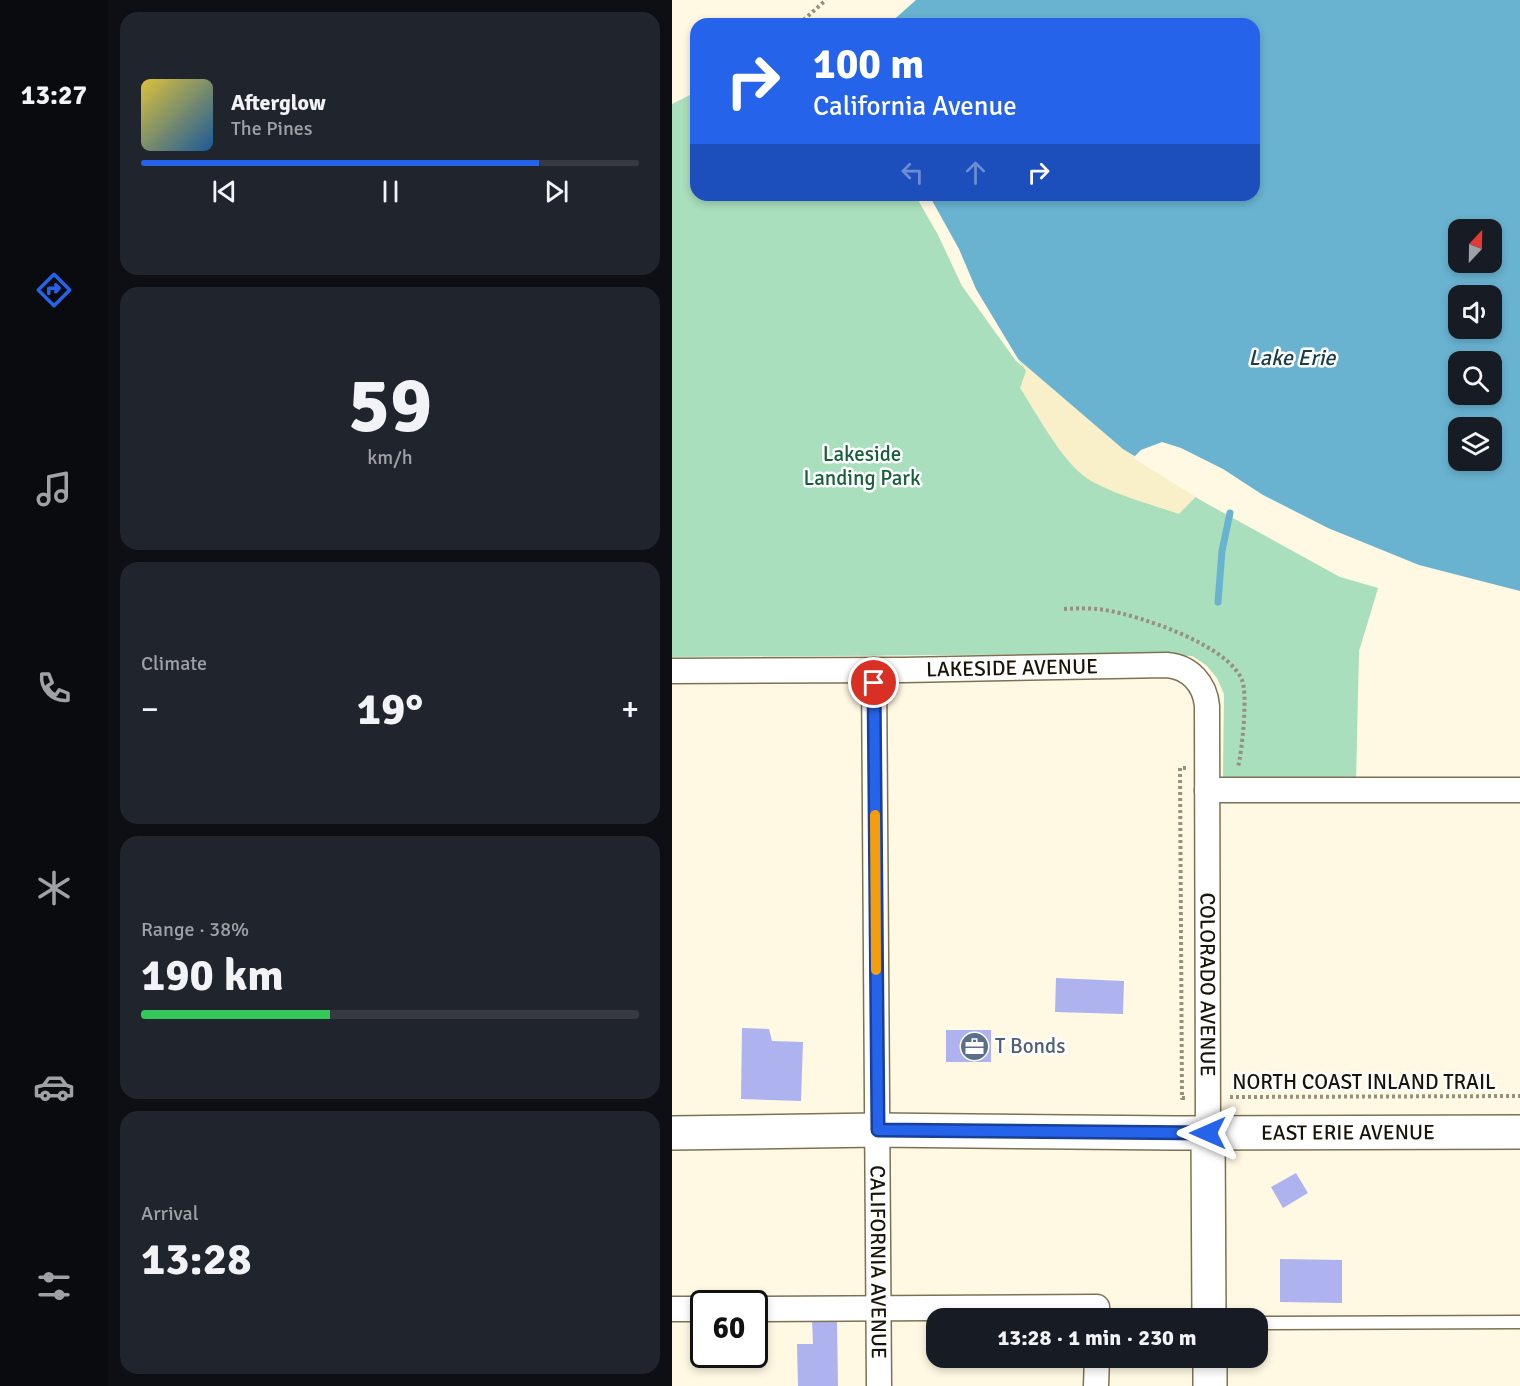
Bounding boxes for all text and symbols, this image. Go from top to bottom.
text: 100 m [813,39,924,90]
icon: right [714,42,792,120]
text: 13:27 [21,79,87,112]
text: Afterglow [231,89,326,116]
text: California Avenue [813,90,1017,123]
text: The Pines [231,116,313,141]
icon: left [896,156,929,189]
icon: ahead [959,156,992,189]
icon: right [1022,156,1055,189]
icon: previous [208,175,241,208]
icon: pause [374,175,407,208]
icon: next [540,175,573,208]
north arrow [1448,219,1502,273]
map controls [1448,219,1502,471]
icon: directions [33,269,75,311]
button: sound [1448,285,1502,339]
water label: Lake Erie [1249,344,1336,371]
button: search [1448,351,1502,405]
text: 59 [348,358,432,454]
button: layers [1448,417,1502,471]
park label: Lakeside Landing Park [803,441,921,491]
text: km/h [367,445,413,470]
icon: music [33,468,75,510]
text: Climate [141,651,207,676]
street label: LAKESIDE AVENUE [926,653,1098,683]
pin [848,657,899,708]
icon: arrive [857,666,890,699]
icon: phone [33,667,75,709]
text: 19° [357,682,423,737]
text: − [141,689,159,730]
text: + [621,689,639,730]
icon: climate [33,867,75,909]
street label: COLORADO AVENUE [1194,892,1221,1077]
text: Range · 38% [141,917,249,942]
text: 190 km [141,948,284,1003]
office icon: T Bonds [958,1030,990,1062]
place label: T Bonds [995,1033,1065,1059]
icon: car [33,1066,75,1108]
street label: NORTH COAST INLAND TRAIL [1232,1069,1496,1095]
position arrow [1176,1101,1240,1165]
street label: EAST ERIE AVENUE [1261,1119,1435,1146]
street label: CALIFORNIA AVENUE [864,1165,892,1359]
text: Arrival [141,1201,199,1226]
text: 13:28 [141,1232,251,1287]
icon: filters [33,1265,75,1307]
speed limit sign: 60 [690,1290,768,1368]
text: 13:28 · 1 min · 230 m [997,1324,1197,1351]

